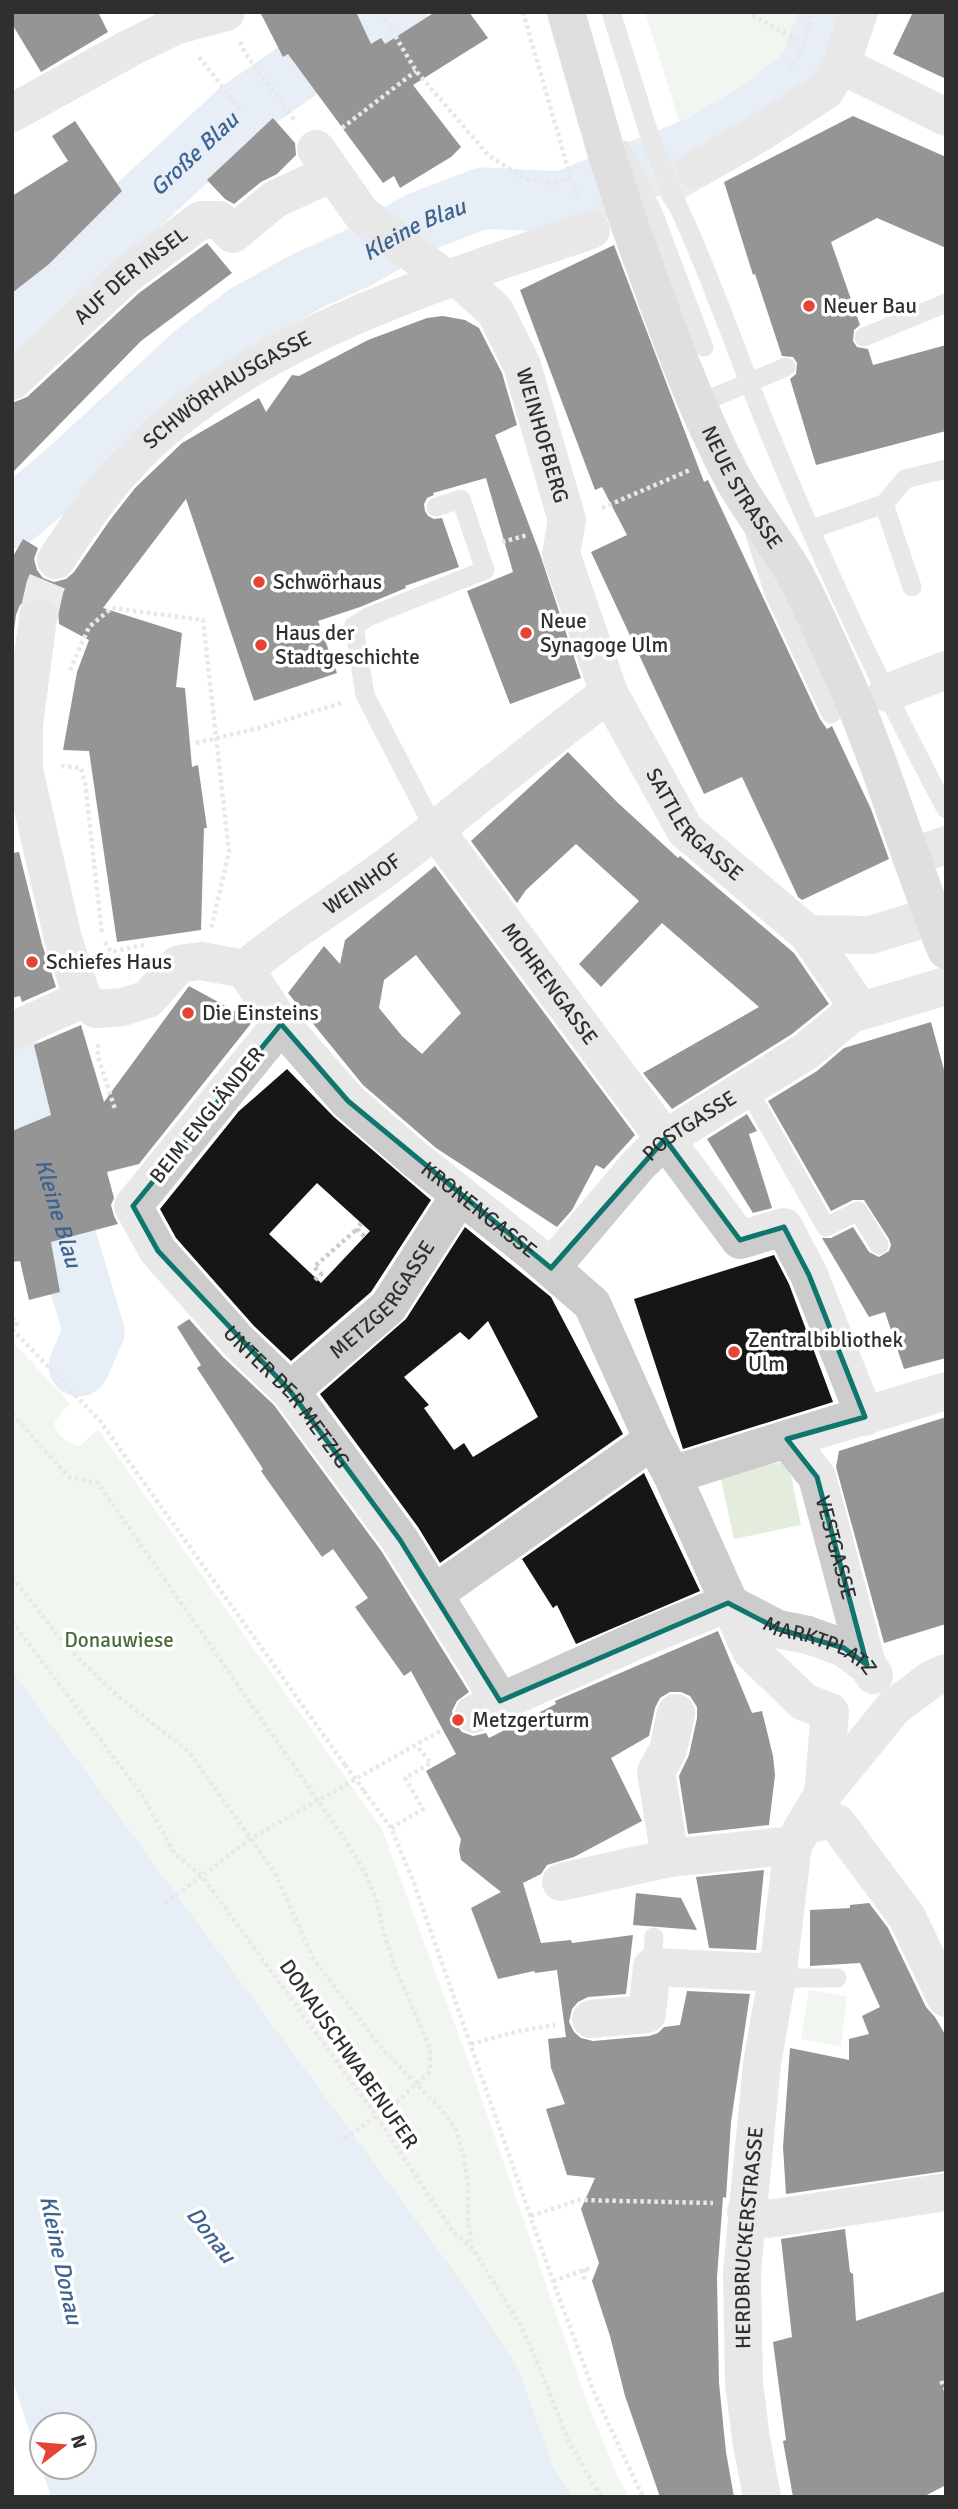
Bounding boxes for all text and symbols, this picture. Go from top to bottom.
water label: Große Blau [144,104,245,202]
water label: Kleine Blau [357,191,471,267]
street label: AUF DER INSEL [68,221,193,330]
place label: Neuer Bau [823,293,917,319]
marker: Neuer Bau [801,298,817,314]
street label: SCHWÖRHAUSGASSE [138,325,315,454]
street label: WEINHOFBERG [510,365,574,506]
street label: NEUE STRASSE [696,422,788,554]
place label: Schwörhaus [273,569,382,595]
marker: Schwörhaus [251,574,267,590]
place label: Neue Synagoge Ulm [540,608,668,658]
place label: Haus der Stadtgeschichte [275,620,420,670]
marker: Neue Synagoge Ulm [518,625,534,641]
marker: Haus der Stadtgeschichte [253,637,269,653]
street label: SATTLERGASSE [640,763,748,887]
street label: WEINHOF [318,848,406,920]
street label: MOHRENGASSE [496,918,603,1050]
place label: Schiefes Haus [46,949,172,975]
marker: Schiefes Haus [24,954,40,970]
place label: Die Einsteins [202,1000,319,1026]
marker: Die Einsteins [180,1005,196,1021]
street label: BEIM ENGLÄNDER [144,1042,270,1188]
street label: POSTGASSE [637,1085,741,1167]
water label: Kleine Blau [29,1155,89,1272]
street label: KRONENGASSE [416,1156,542,1264]
street label: METZGERGASSE [324,1235,440,1364]
street label: UNTER DER METZIG [218,1320,356,1474]
place label: Zentralbibliothek Ulm [748,1327,904,1377]
marker: Zentralbibliothek Ulm [726,1344,742,1360]
street label: VESTGASSE [810,1493,862,1602]
street label: MARKTPLATZ [758,1610,883,1680]
park label: Donauwiese [64,1627,174,1653]
place label: Metzgerturm [472,1707,589,1733]
marker: Metzgerturm [450,1712,466,1728]
street label: DONAUSCHWABENUFER [274,1954,424,2154]
street label: HERDBRUCKERSTRASSE [729,2125,769,2349]
water label: Kleine Donau [33,2193,89,2328]
water label: Donau [180,2201,243,2270]
north arrow [28,2411,98,2481]
text: N [65,2432,92,2451]

